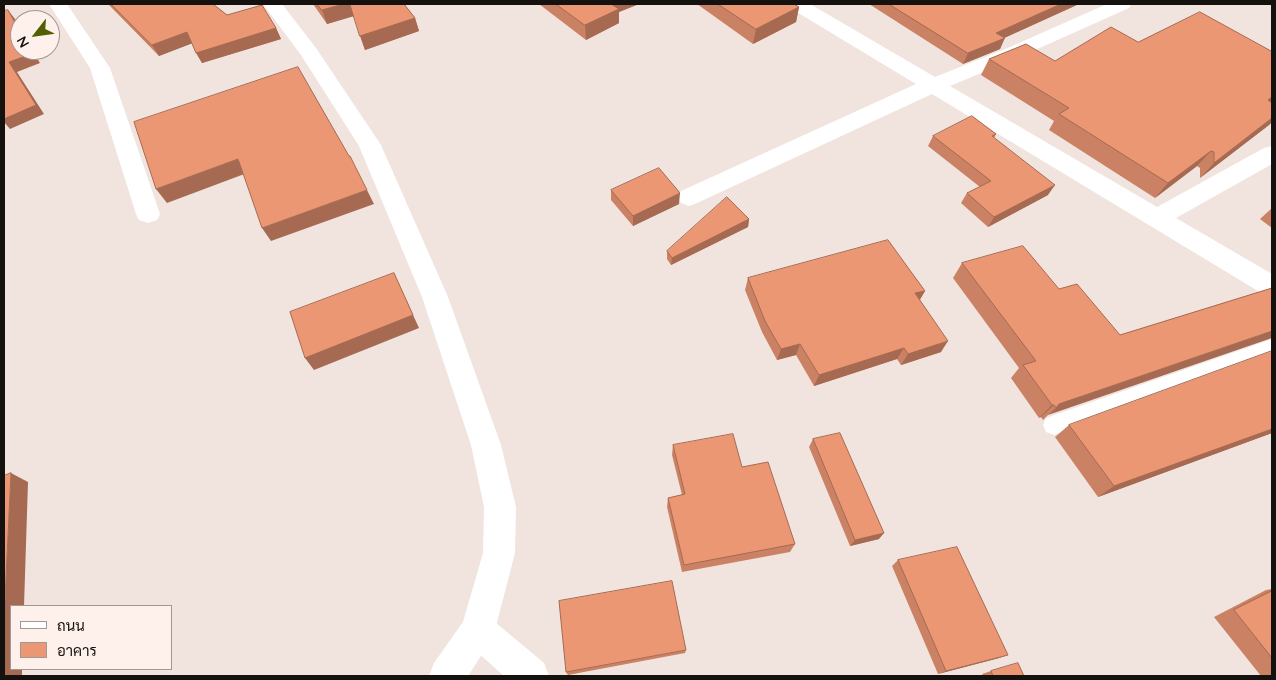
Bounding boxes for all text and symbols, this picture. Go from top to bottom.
north arrow [10,10,60,60]
text: N [13,33,33,51]
legend [10,605,172,670]
text: ถนน [57,616,85,635]
text: อาคาร [57,641,97,660]

